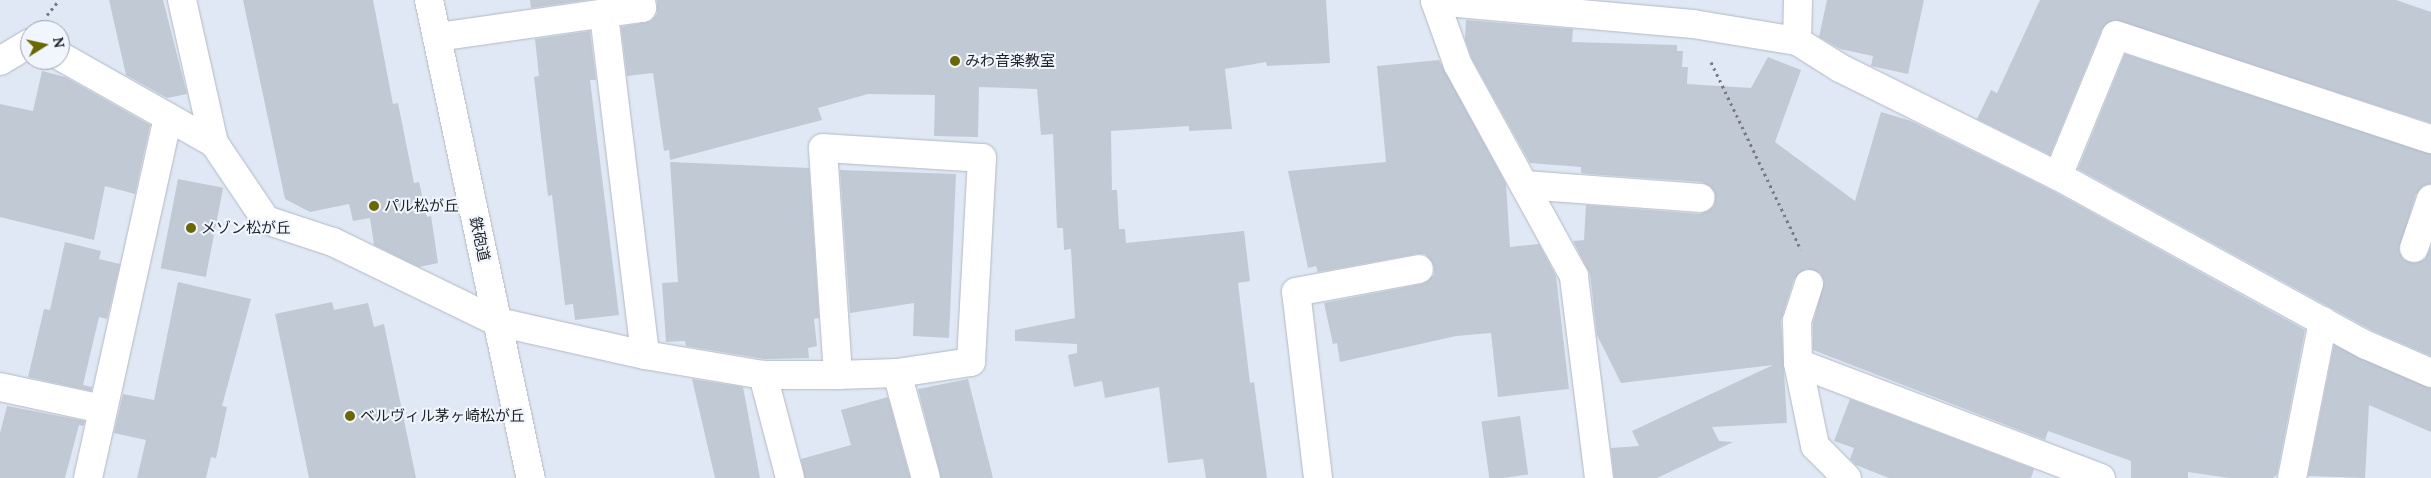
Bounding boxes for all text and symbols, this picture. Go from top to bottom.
north arrow [20,20,70,70]
text: N [49,36,69,49]
place label: みわ音楽教室 [965,52,1055,70]
marker: みわ音楽教室 [949,55,961,67]
place label: パル松が丘 [384,197,459,215]
marker: パル松が丘 [368,200,380,212]
street label: 鉄砲道 [467,215,493,263]
place label: メゾン松が丘 [201,219,291,237]
marker: メゾン松が丘 [185,222,197,234]
place label: ベルヴィル茅ヶ崎松が丘 [360,407,525,425]
marker: ベルヴィル茅ヶ崎松が丘 [344,410,356,422]

